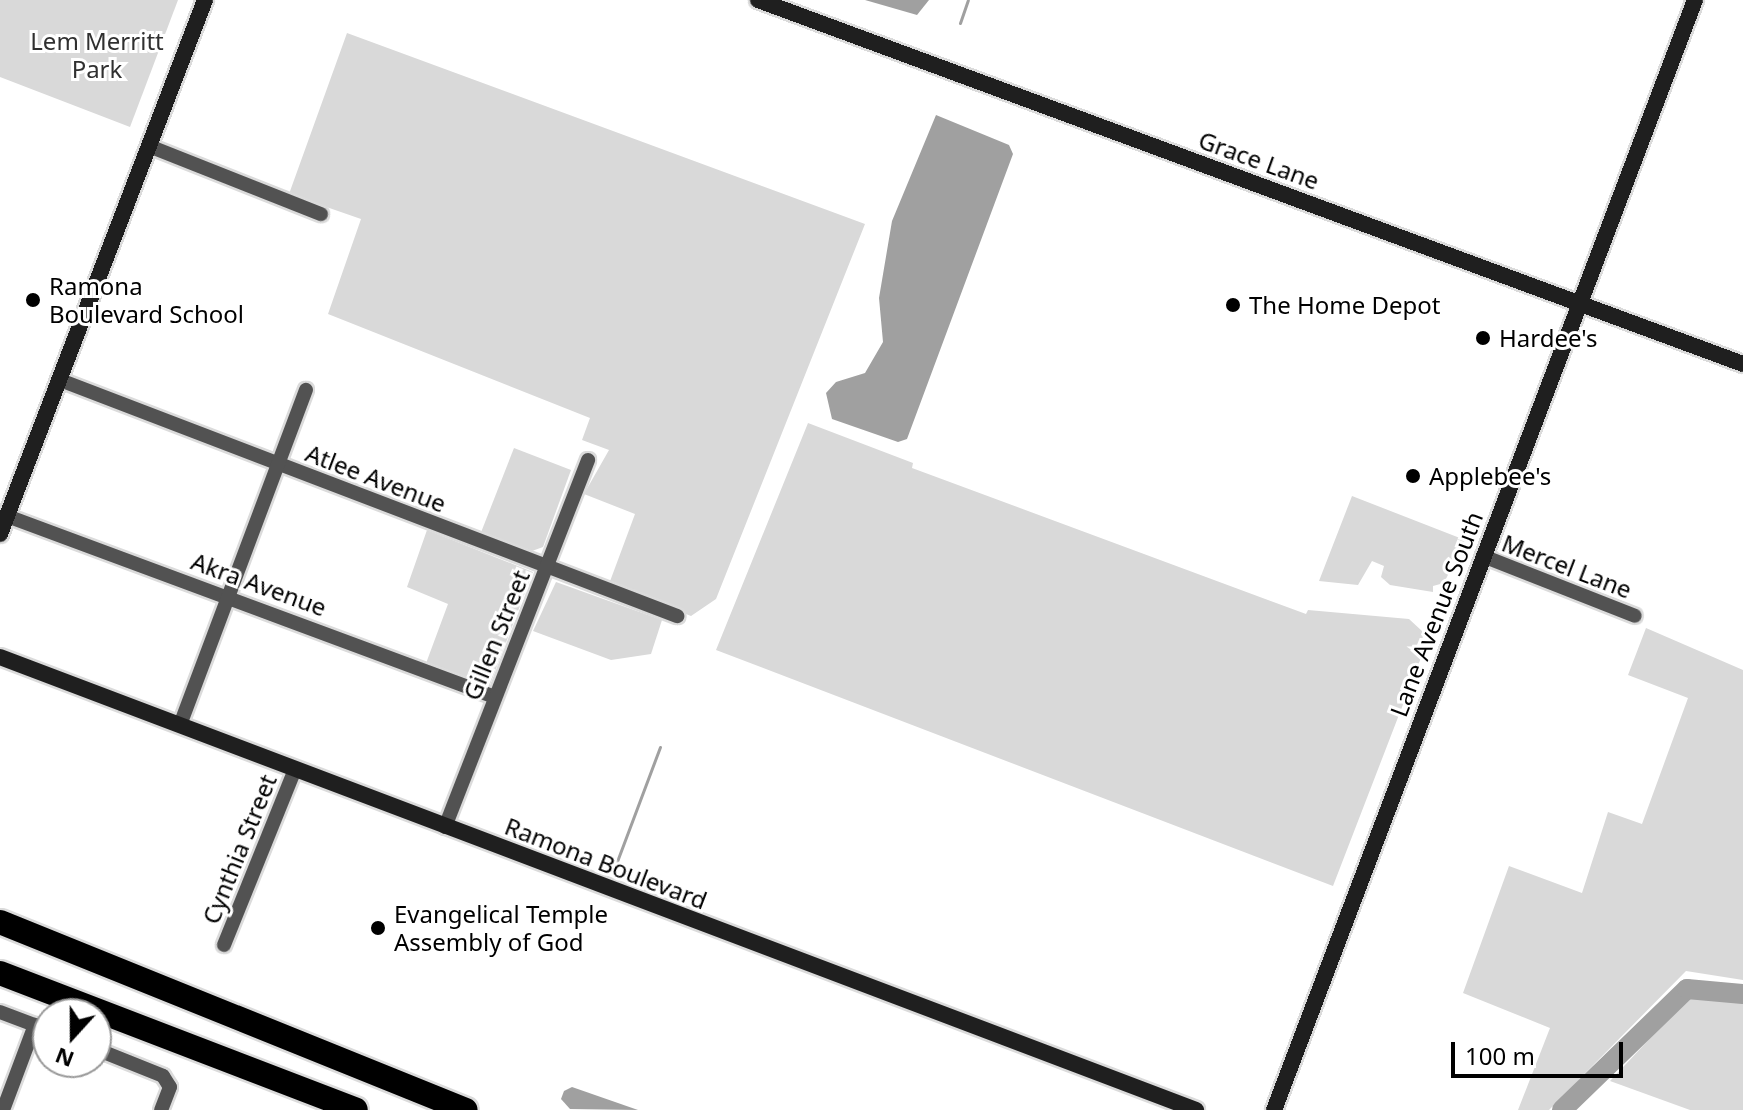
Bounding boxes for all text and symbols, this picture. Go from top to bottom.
park label: Lem Merritt Park [30,27,164,83]
street label: Grace Lane [1195,125,1323,195]
place label: Ramona Boulevard School [49,272,244,328]
marker: Ramona Boulevard School [24,291,42,309]
place label: The Home Depot [1249,291,1440,319]
marker: The Home Depot [1224,296,1242,314]
place label: Hardee's [1499,324,1597,352]
marker: Hardee's [1474,329,1492,347]
street label: Atlee Avenue [302,438,450,518]
place label: Applebee's [1429,462,1551,490]
marker: Applebee's [1404,467,1422,485]
street label: Lane Avenue South [1384,507,1488,721]
street label: Mercel Lane [1498,528,1636,604]
street label: Akra Avenue [188,546,330,622]
street label: Gillen Street [457,566,535,704]
street label: Cynthia Street [196,770,282,928]
street label: Ramona Boulevard [501,811,711,915]
place label: Evangelical Temple Assembly of God [394,900,608,956]
marker: Evangelical Temple Assembly of God [369,919,387,937]
north arrow [32,998,112,1078]
scale bar [1455,1026,1627,1076]
text: 100 m [1465,1039,1535,1072]
text: N [50,1041,78,1076]

